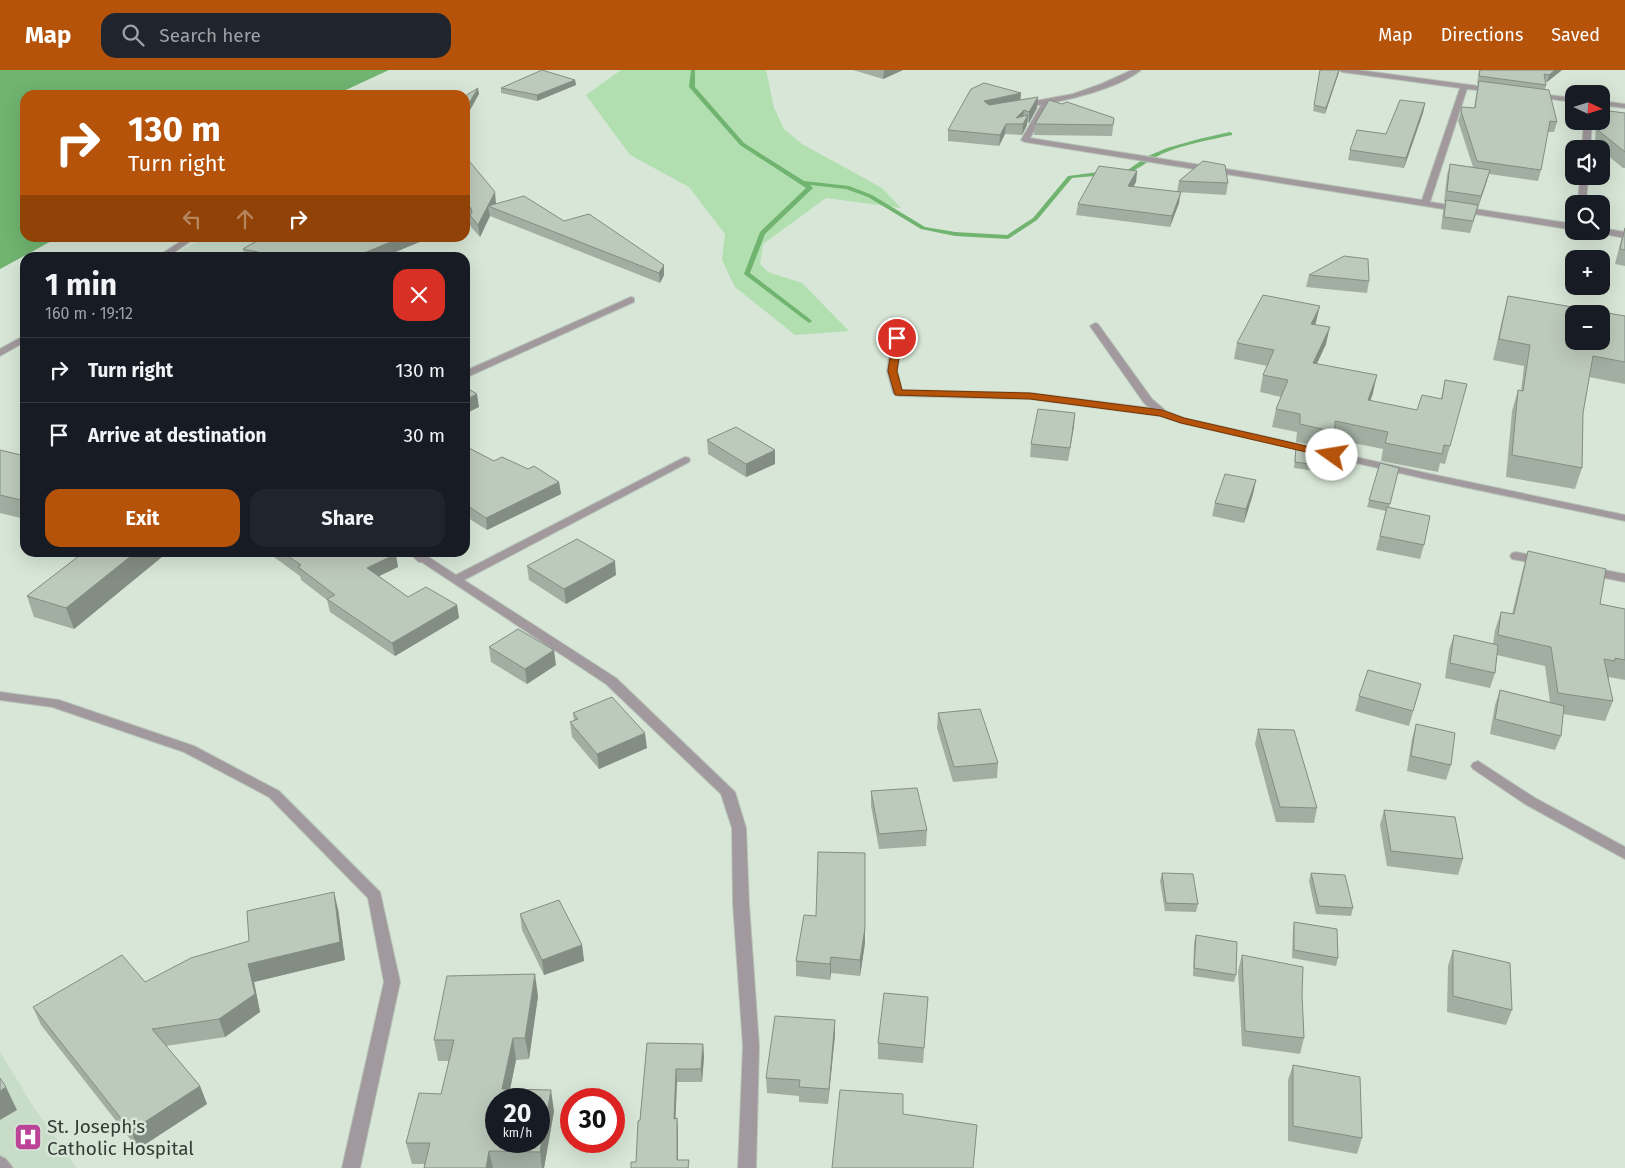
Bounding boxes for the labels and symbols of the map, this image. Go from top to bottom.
north arrow [1565,85,1610,130]
pin [876,317,918,359]
position arrow [1305,428,1357,480]
speed limit sign: 30 [560,1088,625,1153]
place label: St. Joseph's Catholic Hospital [47,1115,194,1160]
hospital icon: St. Joseph's Catholic Hospital [13,1122,43,1152]

